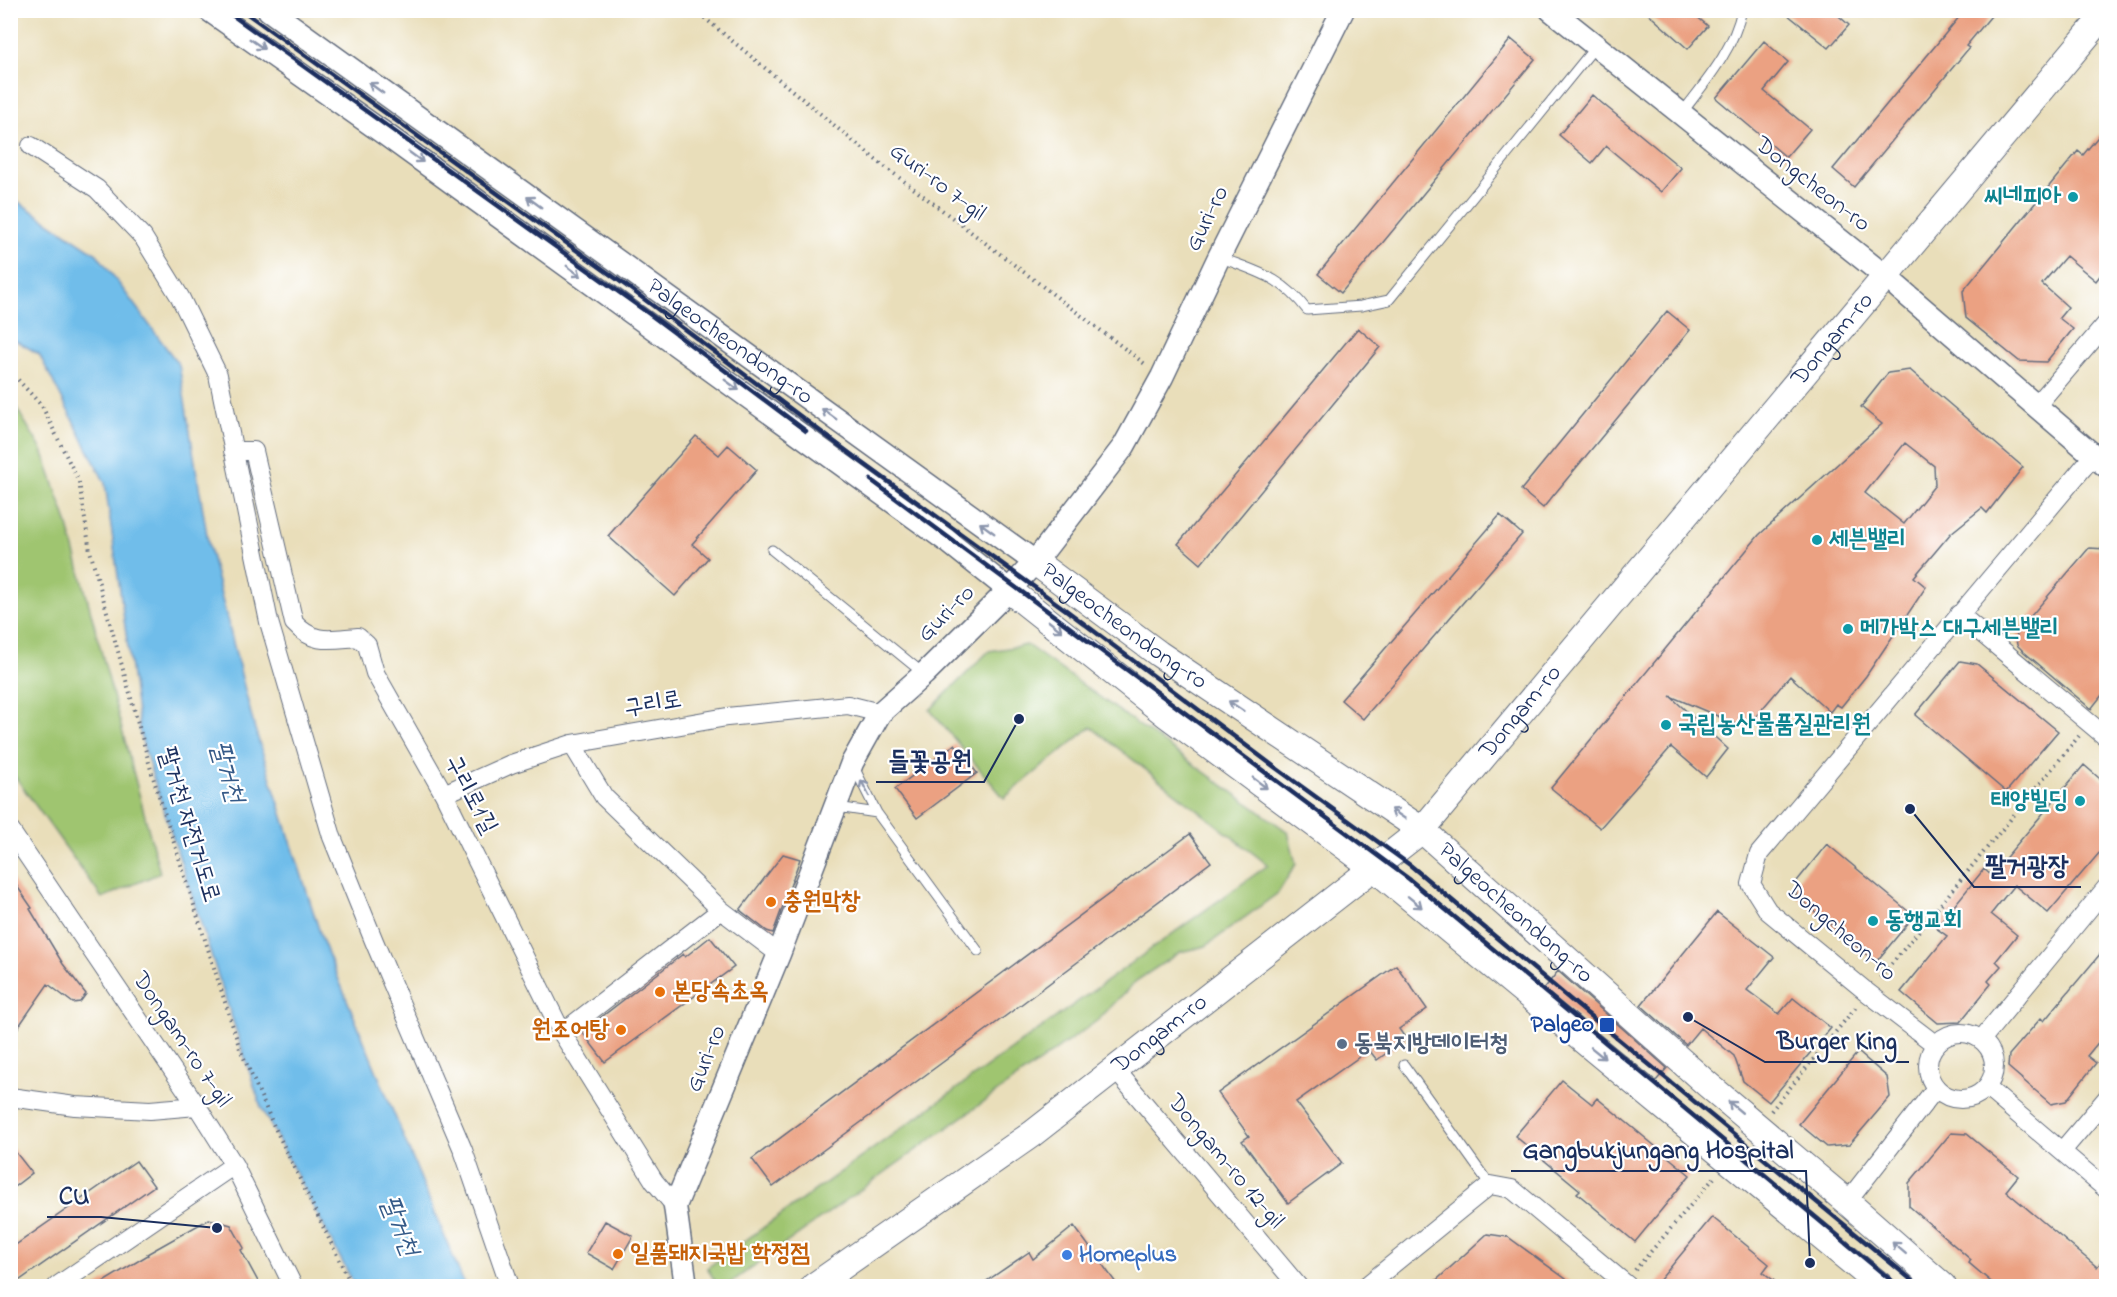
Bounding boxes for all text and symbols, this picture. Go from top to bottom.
one-way arrow [248,38,265,50]
one-way arrow [369,82,385,94]
street label: Dongcheon-ro [1746,128,1877,242]
street label: Guri-ro 7-gil [881,135,993,231]
one-way arrow [408,151,424,163]
street label: Guri-ro [1177,180,1239,258]
place label: 씨네피아 [1984,180,2062,215]
marker: 씨네피아 [2066,190,2080,204]
one-way arrow [527,195,543,208]
one-way arrow [566,265,582,277]
street label: Palgeocheondong-ro [639,270,820,414]
street label: Dongam-ro [1782,285,1882,395]
one-way arrow [724,379,740,392]
one-way arrow [821,408,838,420]
one-way arrow [980,521,996,534]
place label: 세븐밸리 [1828,523,1906,558]
marker: 세븐밸리 [1810,533,1824,547]
street label: Palgeocheondong-ro [1033,554,1214,699]
street label: Guri-ro [910,577,984,651]
place label: 메가박스 대구세븐밸리 [1860,612,2059,647]
one-way arrow [1047,620,1063,633]
marker: 메가박스 대구세븐밸리 [1841,622,1855,636]
street label: Dongam-ro [1470,657,1570,768]
street label: 구리로 [621,683,685,727]
one-way arrow [1228,699,1245,711]
place label: 국립농산물품질관리원 [1678,708,1871,743]
marker: 국립농산물품질관리원 [1659,718,1673,732]
water label: 팔거천 [199,737,254,810]
callout: 들꽃공원 [876,738,984,782]
street label: 팔거천 자전거도로 [148,743,228,907]
text: 들꽃공원 [888,744,972,782]
street label: 구리로1길 [435,749,505,841]
one-way arrow [1251,777,1267,790]
one-way arrow [859,780,870,798]
place label: 태양빌딩 [1991,784,2068,819]
marker: 태양빌딩 [2073,794,2087,808]
one-way arrow [1390,808,1407,820]
street label: Palgeocheondong-ro [1430,834,1601,992]
callout: 팔거광장 [1974,843,2081,887]
text: 팔거광장 [1985,849,2069,887]
street label: Dongcheon-ro [1775,873,1904,991]
place label: 충원막창 [783,885,861,920]
marker: 충원막창 [764,895,778,909]
one-way arrow [1407,895,1423,908]
place label: 동행교회 [1885,904,1962,939]
marker: 동행교회 [1866,914,1880,928]
street label: Dongam-ro 7-gil [122,964,239,1115]
place label: 본당속초옥 [672,975,769,1010]
marker: 본당속초옥 [653,985,667,999]
street label: Dongam-ro [1104,986,1215,1084]
place label: Palgeo [1531,1008,1594,1044]
place label: 원조어탕 [532,1013,610,1048]
marker: Palgeo [1598,1016,1616,1034]
callout: Burger King [1765,1018,1909,1062]
street label: Guri-ro [678,1020,736,1098]
marker: 원조어탕 [614,1023,628,1037]
text: Burger King [1776,1024,1897,1063]
place label: 동북지방데이터청 [1354,1027,1509,1062]
marker: 동북지방데이터청 [1335,1037,1349,1051]
one-way arrow [1589,1046,1605,1059]
street label: Dongam-ro 12-gil [1157,1086,1292,1237]
one-way arrow [1728,1100,1743,1114]
callout: Gangbukjungang Hospital [1511,1127,1806,1171]
text: Gangbukjungang Hospital [1522,1133,1794,1172]
callout: CU [47,1173,101,1217]
text: CU [59,1179,89,1217]
water label: 팔거천 [369,1190,429,1265]
place label: 일품돼지국밥 학정점 [630,1237,810,1272]
place label: Homeplus [1079,1238,1177,1273]
one-way arrow [1892,1241,1907,1255]
marker: 일품돼지국밥 학정점 [611,1247,625,1261]
marker: Homeplus [1060,1248,1074,1262]

